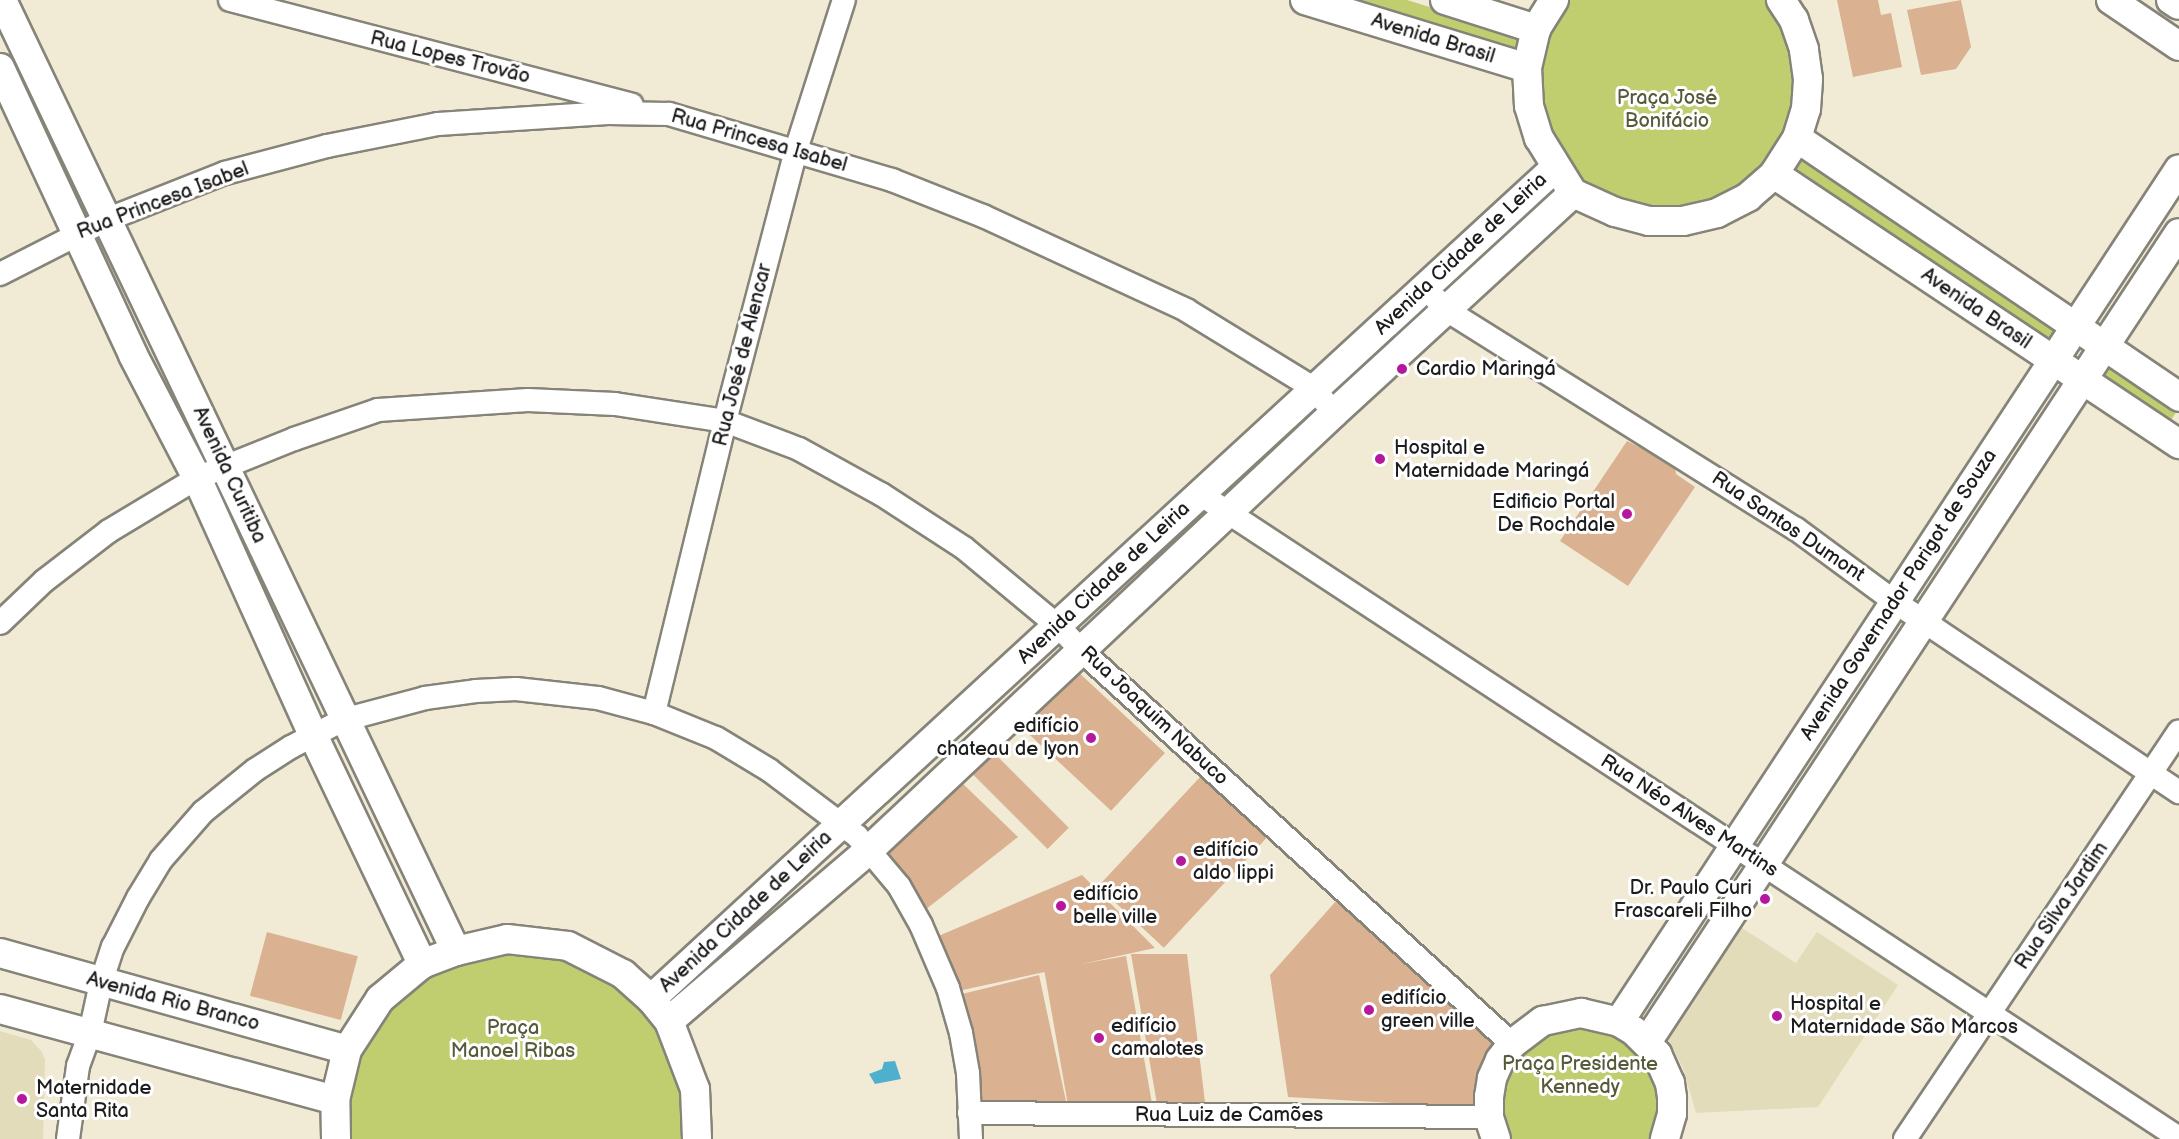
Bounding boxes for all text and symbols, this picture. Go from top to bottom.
street label: Avenida Brasil [1368,9,1498,69]
street label: Rua Lopes Trovão [367,26,533,90]
park label: Praça José Bonifácio [1616,87,1718,134]
street label: Rua Princesa Isabel [668,104,850,178]
street label: Rua Princesa Isabel [74,157,252,245]
street label: Avenida Cidade de Leiria [1370,168,1552,340]
street label: Rua José de Alencar [709,261,777,449]
street label: Avenida Brasil [1916,263,2036,355]
place label: Cardio Maringá [1416,357,1556,381]
marker: Cardio Maringá [1393,360,1411,378]
street label: Avenida Curitiba [187,403,271,547]
place label: Hospital e Maternidade Maringá [1394,436,1589,483]
street label: Avenida Governador Parigot de Souza [1796,445,2002,745]
marker: Hospital e Maternidade Maringá [1371,450,1389,468]
street label: Rua Santos Dumont [1707,467,1869,587]
place label: Edificio Portal De Rochdale [1492,490,1615,537]
street label: Avenida Cidade de Leiria [1013,497,1195,669]
marker: Edificio Portal De Rochdale [1620,507,1634,521]
street label: Rua Joaquim Nabuco [1075,641,1233,791]
place label: edifício chateau de lyon [936,714,1079,761]
marker: edifício chateau de lyon [1084,731,1098,745]
street label: Rua Néo Alves Martins [1596,750,1782,882]
street label: Avenida Cidade de Leiria [655,826,837,998]
street label: Rua Silva Jardim [2010,837,2114,975]
place label: edifício aldo lippi [1193,838,1274,885]
marker: edifício aldo lippi [1174,854,1188,868]
place label: Dr. Paulo Curi Frascareli Filho [1613,876,1752,923]
place label: edifício belle ville [1073,882,1157,929]
marker: Dr. Paulo Curi Frascareli Filho [1756,890,1774,908]
marker: edifício belle ville [1054,899,1068,913]
street label: Avenida Rio Branco [84,967,262,1037]
place label: edifício green ville [1381,987,1475,1034]
place label: Hospital e Maternidade São Marcos [1790,993,2018,1040]
marker: edifício green ville [1362,1003,1376,1017]
marker: Hospital e Maternidade São Marcos [1768,1007,1786,1025]
place label: edifício camalotes [1111,1014,1204,1061]
park label: Praça Manoel Ribas [451,1016,575,1063]
marker: edifício camalotes [1092,1031,1106,1045]
park label: Praça Presidente Kennedy [1502,1053,1658,1100]
place label: Maternidade Santa Rita [36,1076,151,1123]
marker: Maternidade Santa Rita [13,1090,31,1108]
street label: Rua Luiz de Camões [1135,1103,1323,1127]

